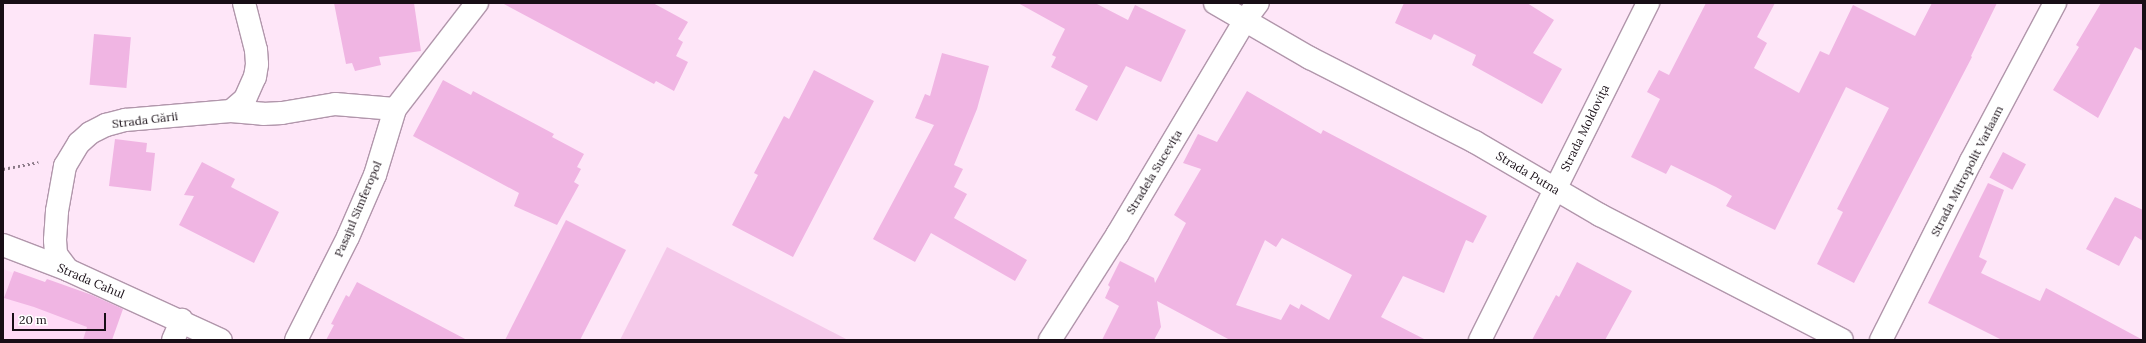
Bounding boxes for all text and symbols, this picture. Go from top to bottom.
street label: Strada Moldovița [1558,82,1612,174]
street label: Strada Mitropolit Varlaam [1928,103,2006,239]
street label: Strada Gării [111,109,179,131]
street label: Stradela Sucevița [1123,127,1185,217]
street label: Strada Putna [1494,148,1562,198]
street label: Pasajul Simferopol [331,159,385,259]
street label: Strada Cahul [55,260,127,302]
scale bar [14,305,108,331]
text: 20 m [19,312,47,327]

